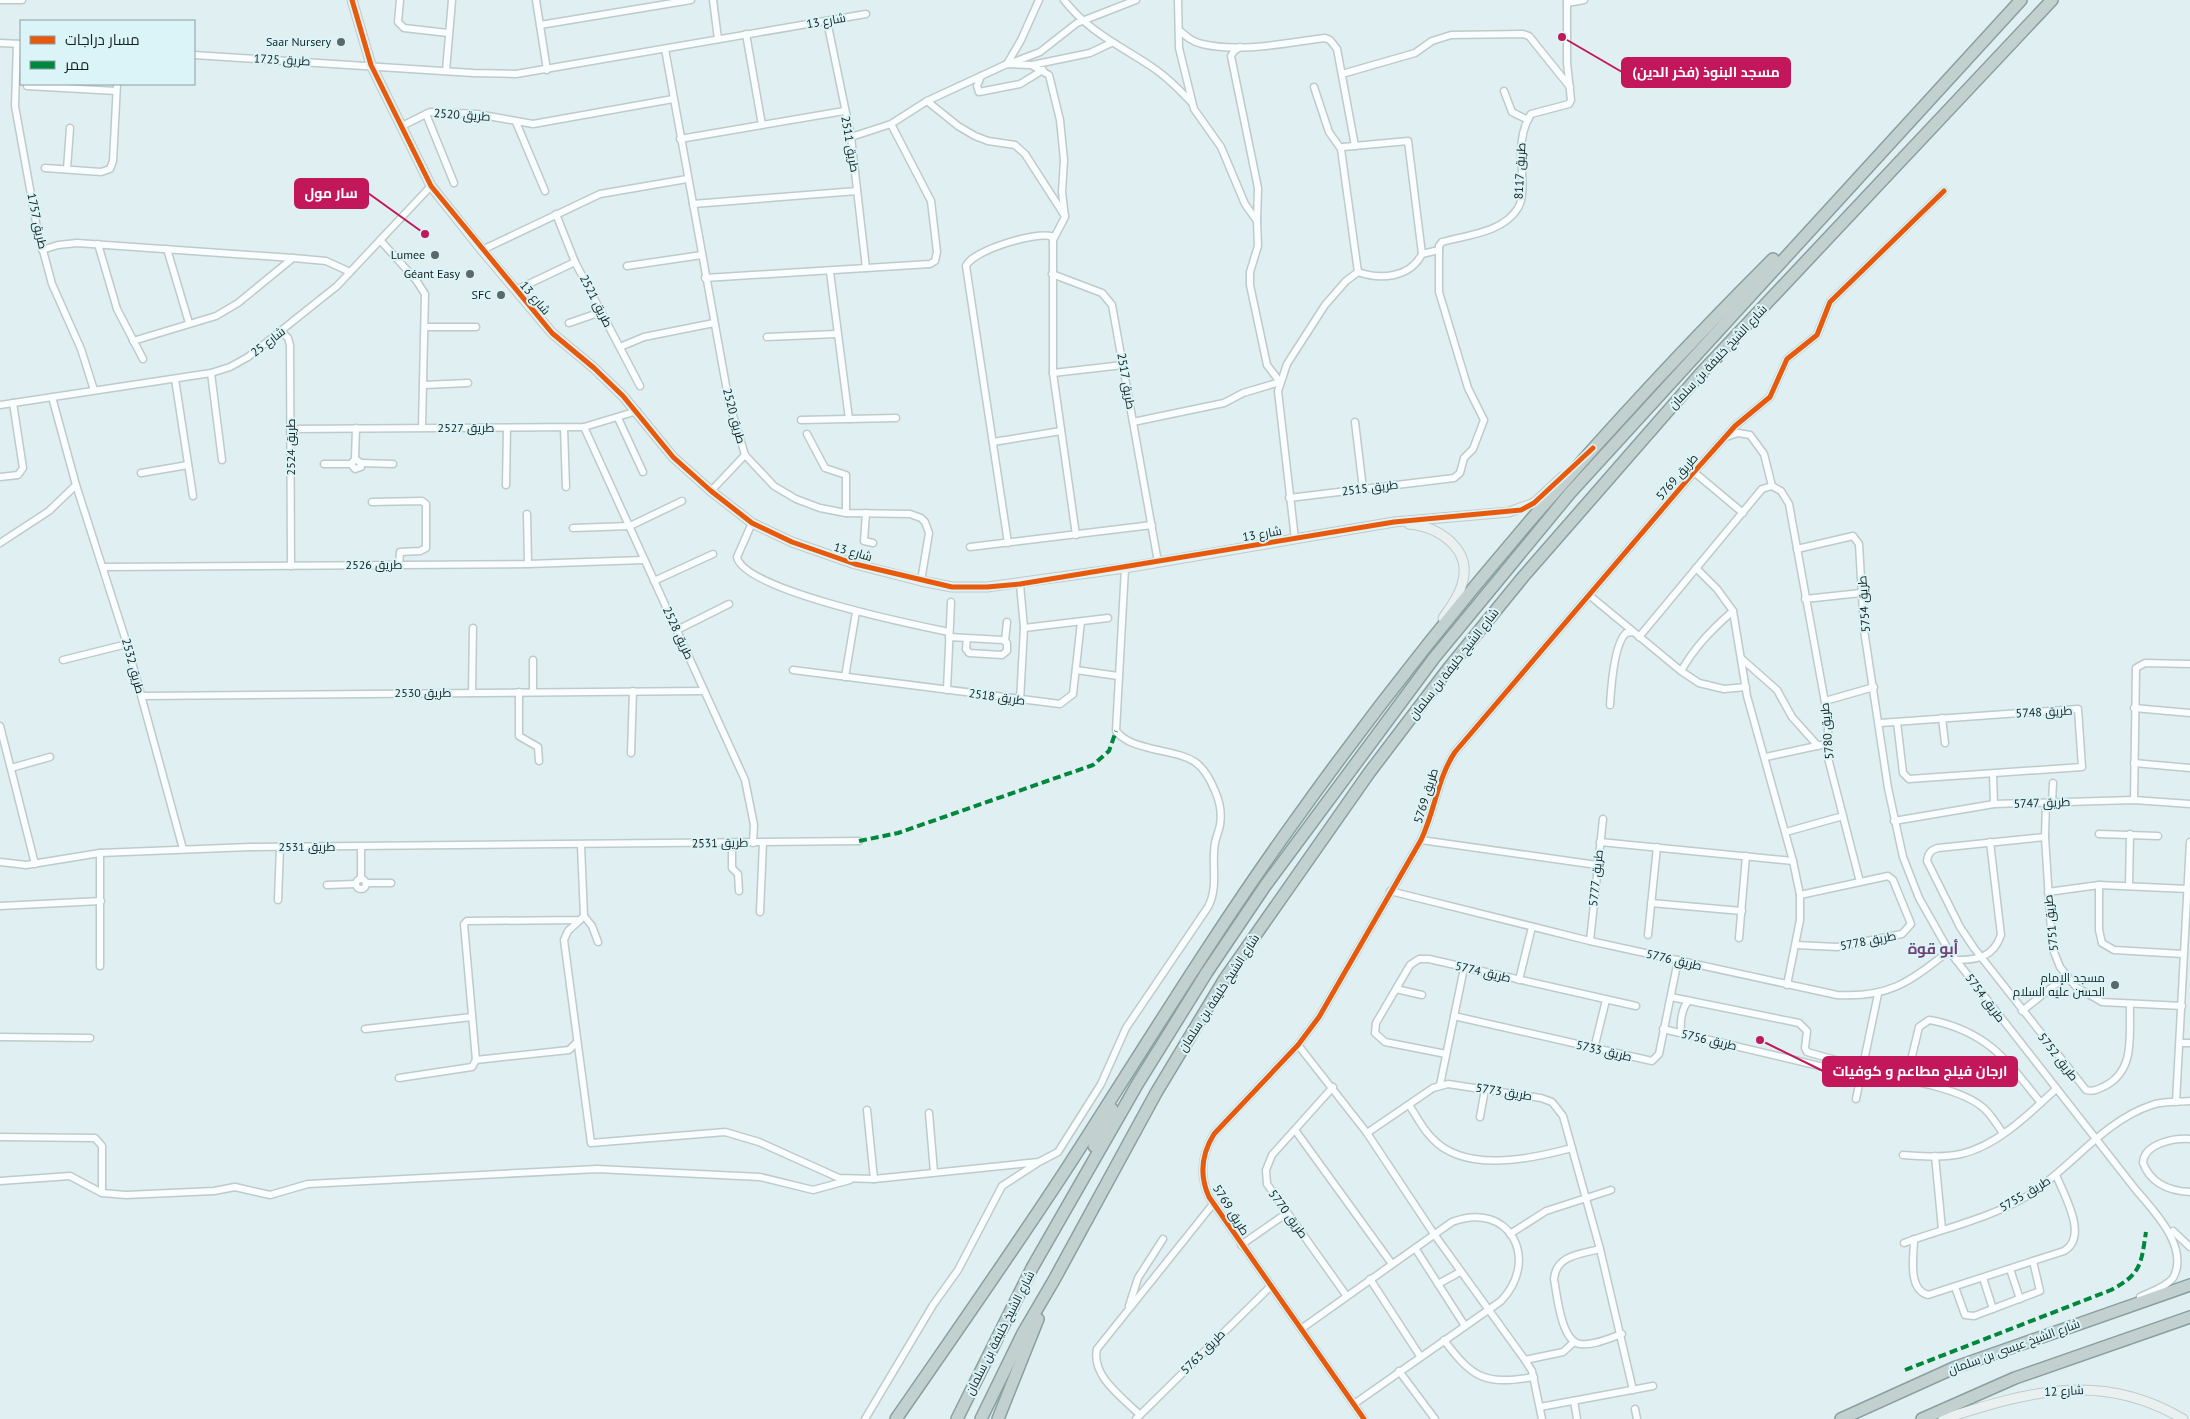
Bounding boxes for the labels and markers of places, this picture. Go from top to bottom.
place label: Saar Nursery [266,34,331,49]
marker: Saar Nursery [335,36,347,48]
callout: مسجد البنوذ (فخر الدين) [1622,58,1790,87]
callout: سار مول [295,179,368,208]
place label: Lumee [391,247,425,262]
marker: Lumee [429,249,441,261]
place label: Géant Easy [404,266,460,281]
marker: Géant Easy [464,268,476,280]
place label: SFC [472,287,491,302]
marker: SFC [495,289,507,301]
place label: مسجد الإمام الحسن عليه السلام [2013,970,2105,1000]
marker: مسجد الإمام الحسن عليه السلام [2109,979,2121,991]
callout: ارجان فيلج مطاعم و كوفيات [1823,1057,2017,1086]

